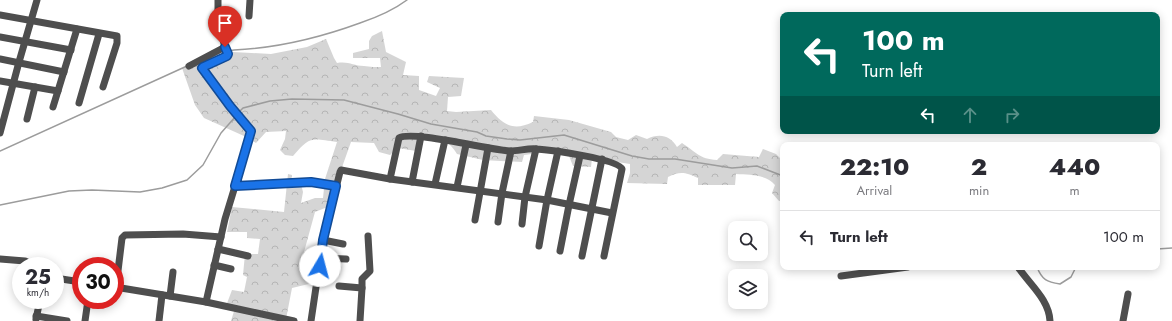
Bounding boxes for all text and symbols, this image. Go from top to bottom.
pin [208,6,242,47]
icon: arrive [214,12,236,34]
text: 100 m [862,20,945,61]
icon: left [796,28,848,80]
text: Turn left [862,58,922,84]
icon: left [917,104,939,126]
icon: ahead [959,104,981,126]
icon: right [1001,104,1023,126]
text: 22:10 [840,149,909,184]
text: 2 [971,149,987,184]
text: 440 [1049,149,1100,184]
text: Arrival [857,181,892,200]
text: min [969,181,989,200]
text: m [1070,181,1080,200]
map controls [728,221,768,309]
button: search [728,221,768,261]
icon: left [796,226,818,248]
text: Turn left [830,226,888,248]
text: 100 m [1103,226,1144,248]
position arrow [299,245,341,287]
speed limit sign: 30 [72,257,124,309]
text: 25 [25,263,51,292]
button: layers [728,269,768,309]
text: km/h [27,285,49,300]

